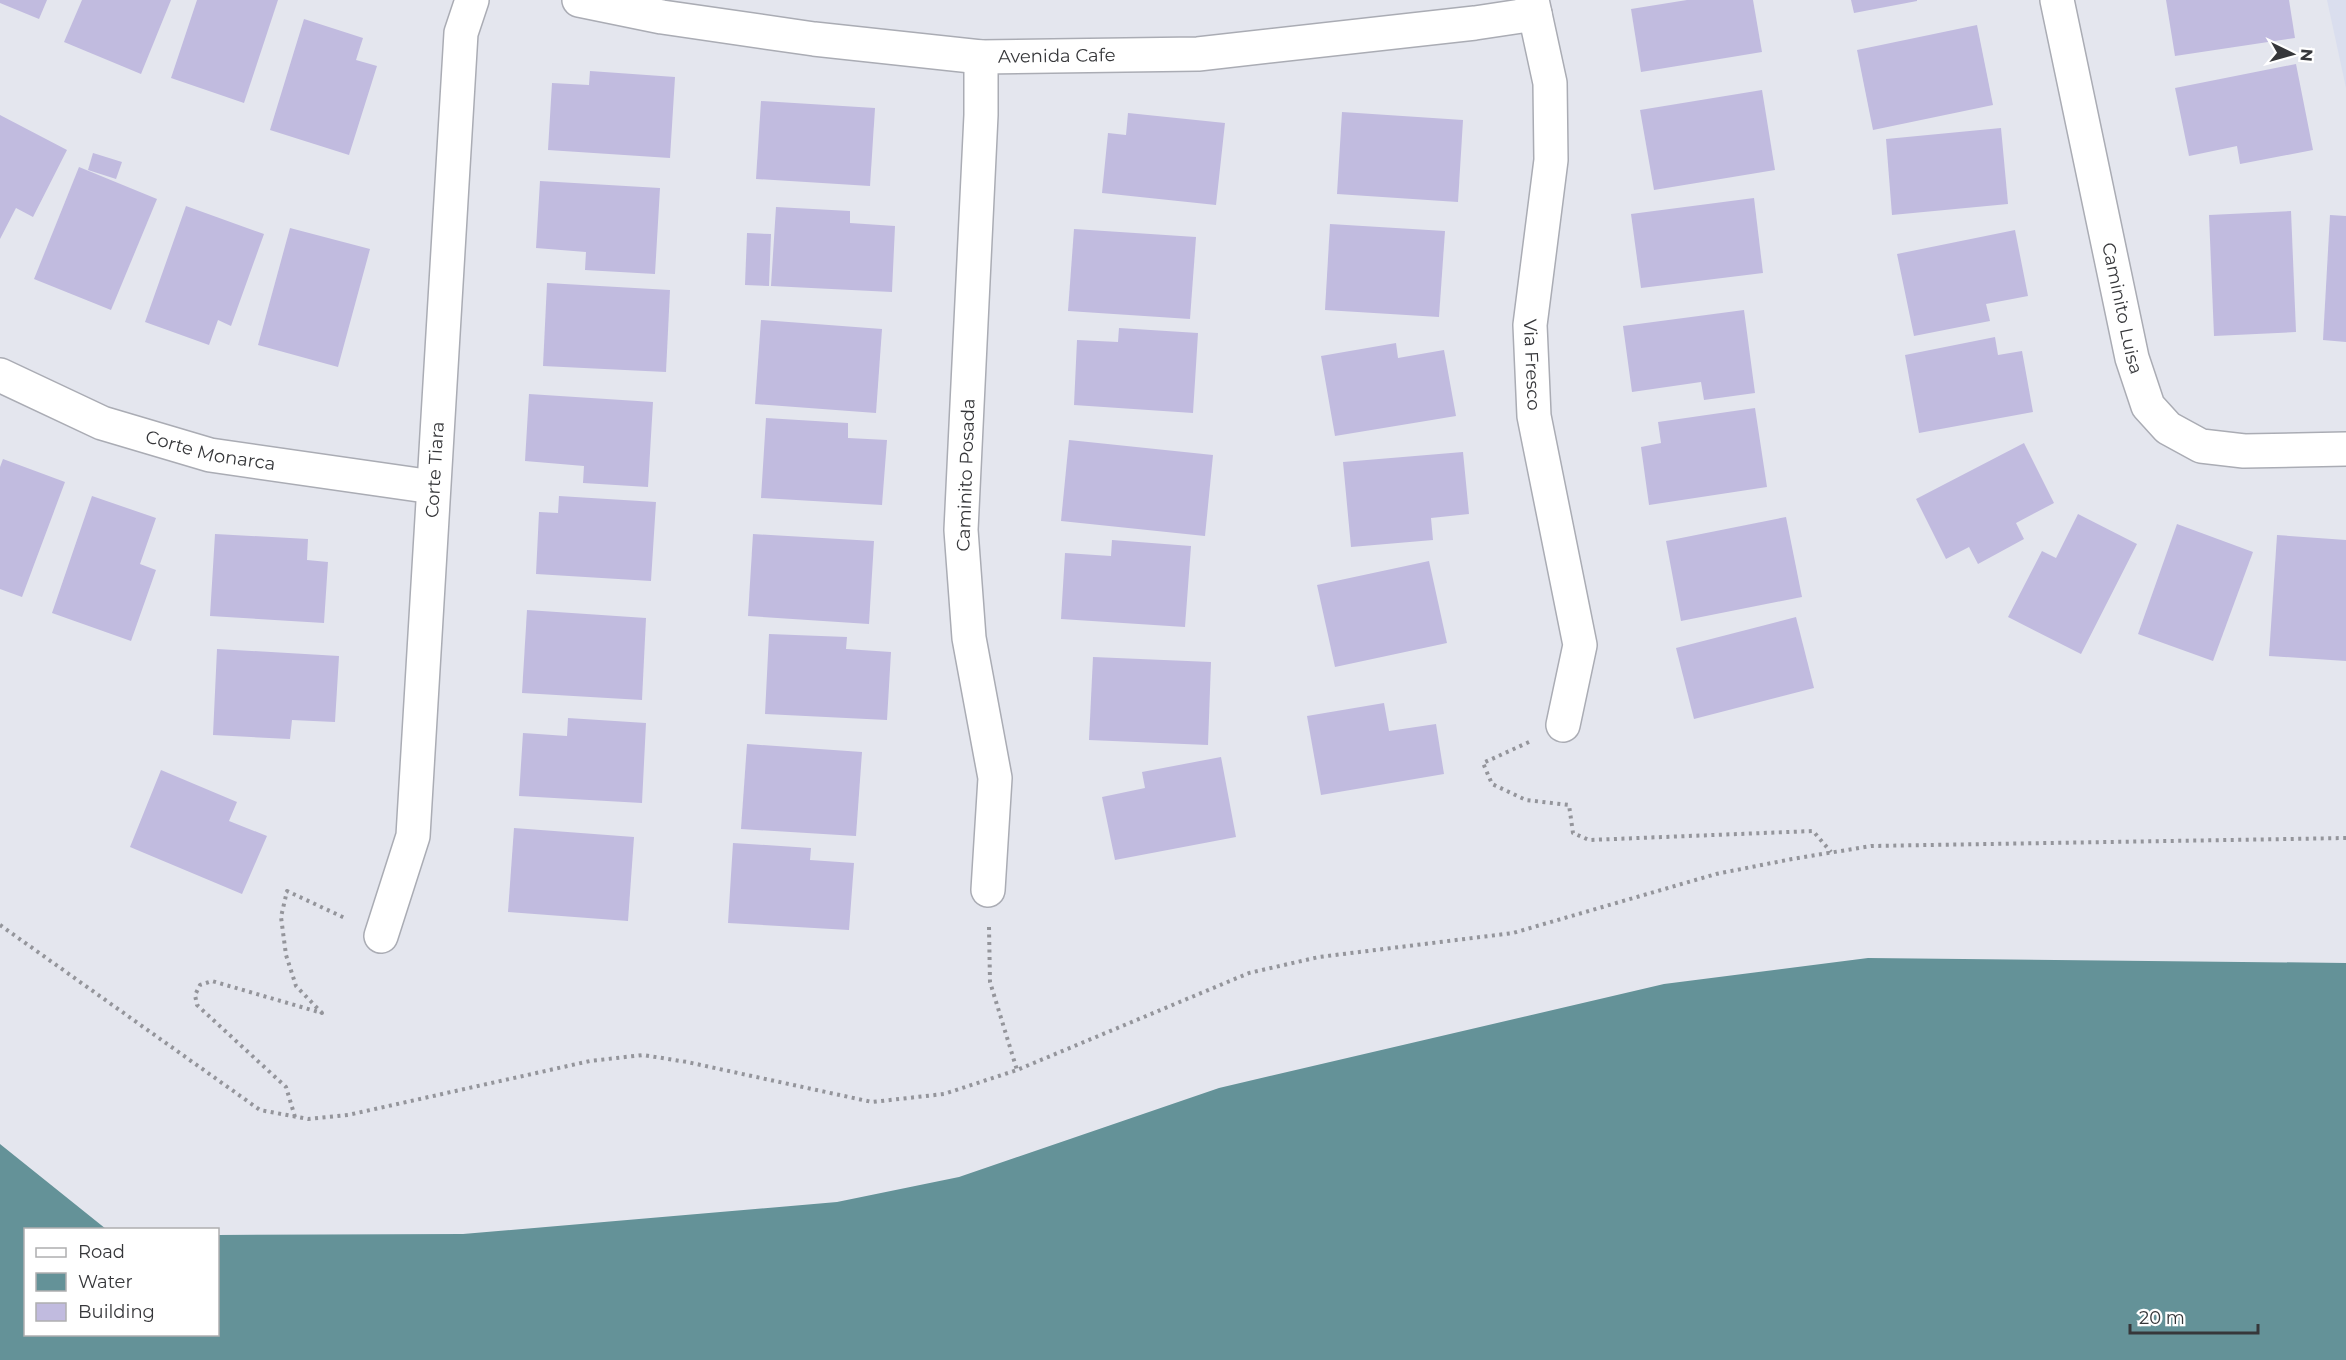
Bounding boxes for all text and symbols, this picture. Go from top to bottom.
north arrow [2262,24,2322,84]
street label: Avenida Cafe [998,44,1116,68]
text: N [2296,48,2316,63]
street label: Caminito Luisa [2097,241,2148,377]
street label: Via Fresco [1519,318,1545,411]
street label: Caminito Posada [952,398,980,552]
street label: Corte Tiara [421,421,449,519]
street label: Corte Monarca [143,425,277,475]
legend [24,1228,219,1336]
text: Road [78,1241,125,1263]
text: Water [78,1271,133,1293]
scale bar [2130,1297,2258,1335]
text: Building [78,1301,155,1323]
text: 20 m [2139,1307,2185,1329]

